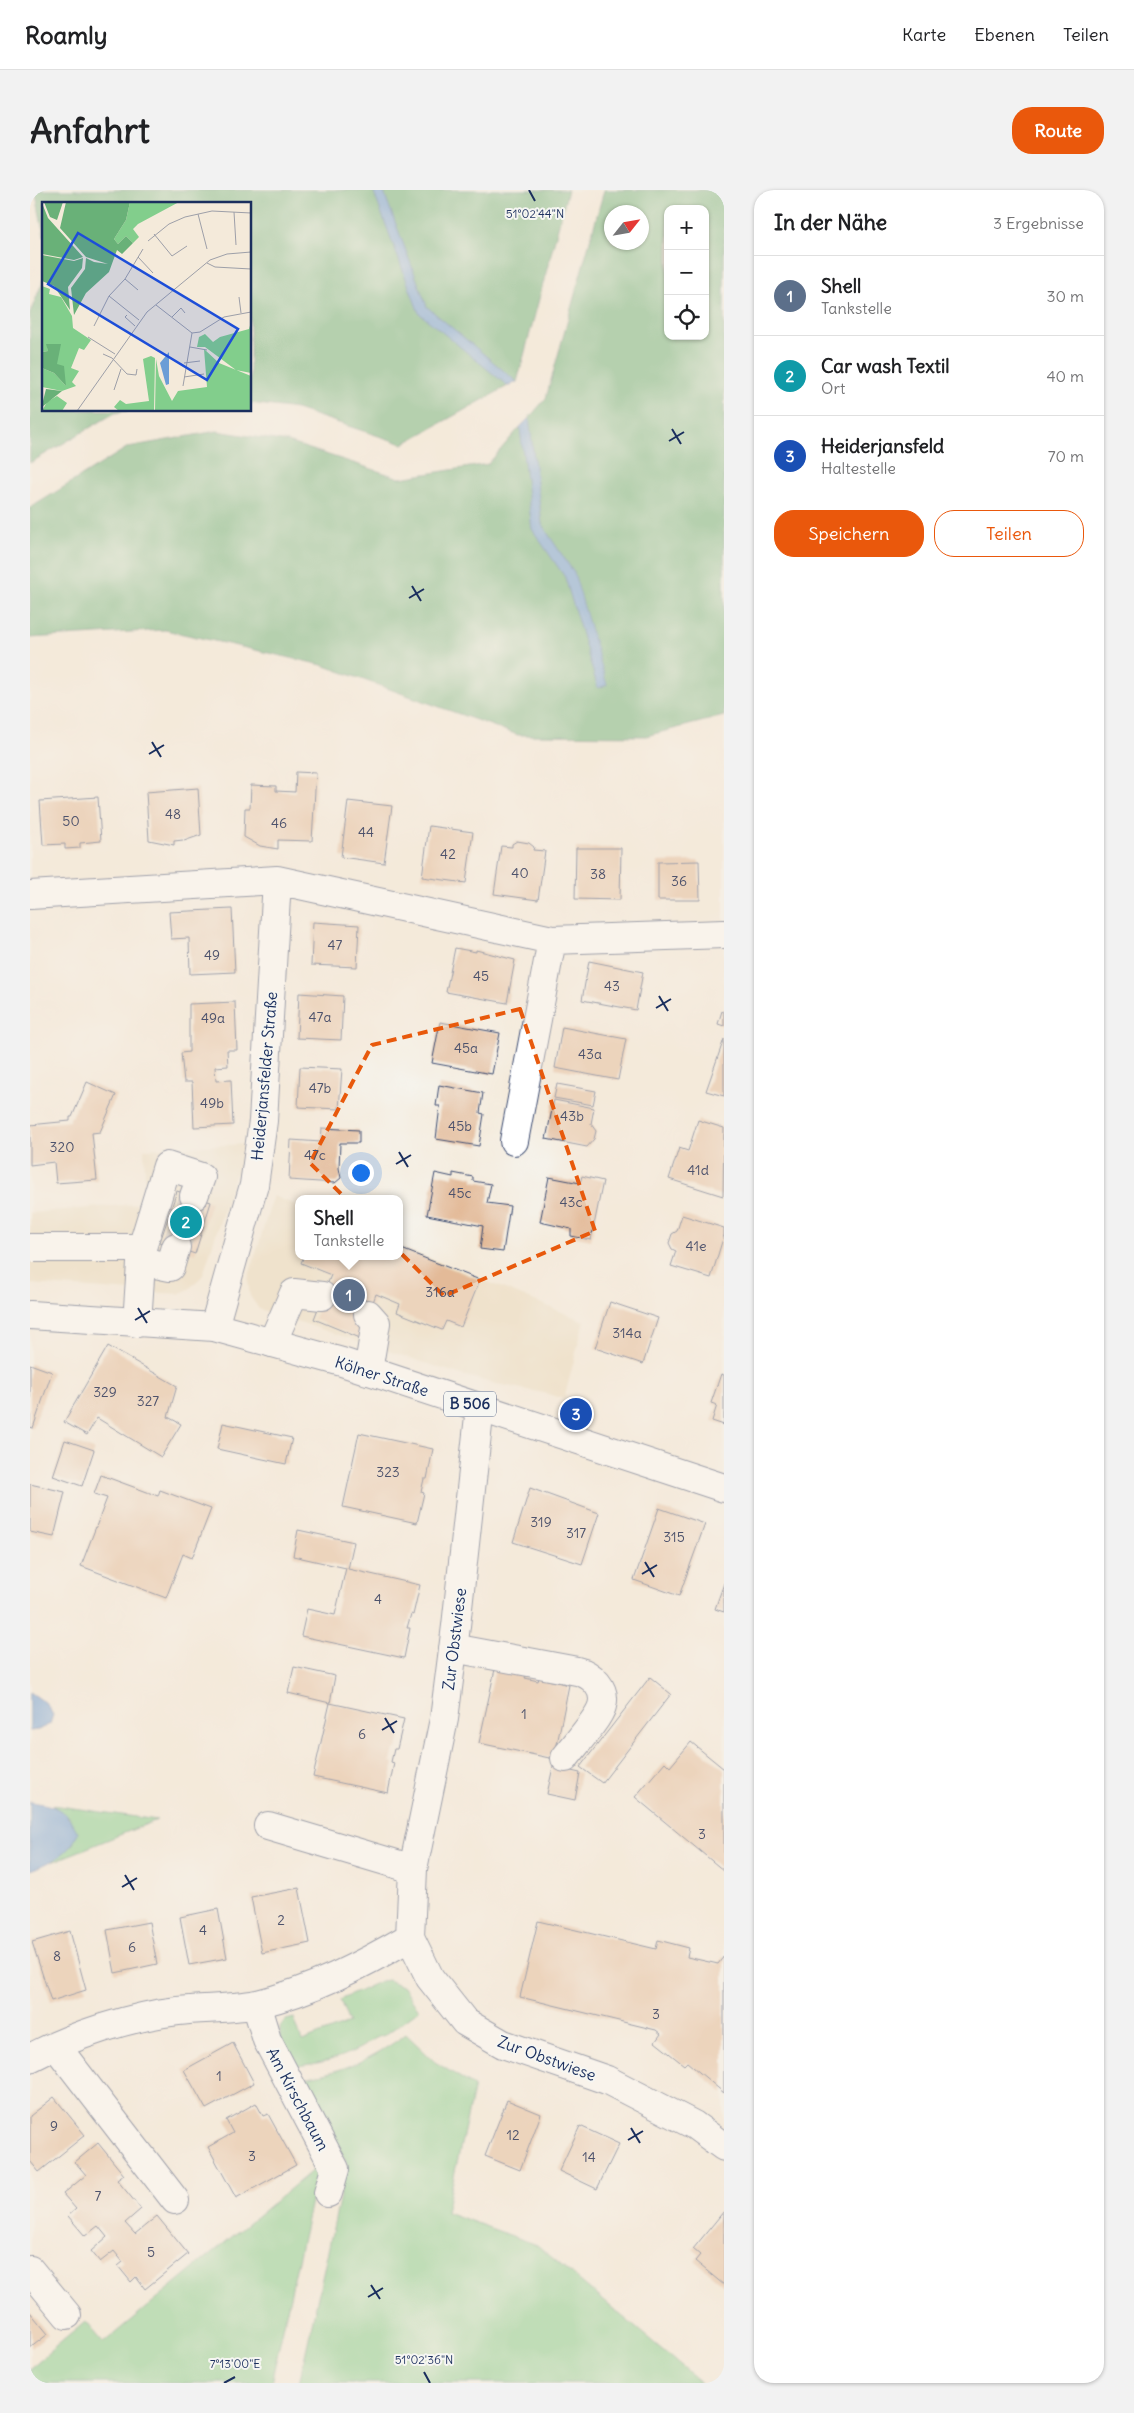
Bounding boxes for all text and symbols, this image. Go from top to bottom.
text: Roamly [25,20,107,50]
text: Karte [902,23,946,46]
text: Ebenen [974,23,1035,46]
text: Teilen [1063,23,1109,46]
button: Route [1012,107,1104,154]
text: Anfahrt [30,108,150,152]
inset map [42,202,251,411]
north arrow [604,205,649,250]
map controls [664,205,709,340]
button: + [664,205,709,250]
text: 51°02'44"N [506,206,564,221]
text: In der Nähe [774,209,887,236]
text: 3 Ergebnisse [993,213,1084,233]
button: − [664,250,709,295]
text: Shell [821,274,861,298]
text: 1 [787,286,793,306]
text: 30 m [1047,286,1084,306]
button: locate [664,295,709,340]
text: Tankstelle [821,298,892,318]
text: Car wash Textil [821,354,950,378]
text: 2 [786,366,794,386]
text: 40 m [1046,366,1084,386]
text: Ort [821,378,845,398]
text: Heiderjansfeld [821,434,944,458]
text: 3 [785,446,795,466]
text: 70 m [1048,446,1084,466]
text: Haltestelle [821,458,896,478]
button: Speichern [774,510,924,557]
button: Teilen [934,510,1084,557]
house number: 48 [165,805,181,823]
house number: 50 [62,812,80,830]
house number: 46 [271,814,287,832]
house number: 44 [358,823,374,841]
house number: 42 [440,845,456,863]
house number: 40 [511,864,529,882]
house number: 38 [590,865,606,883]
house number: 36 [671,872,687,890]
house number: 47 [328,936,343,954]
house number: 49 [204,946,220,964]
house number: 45 [473,967,489,985]
house number: 43 [604,977,620,995]
street label: Heiderjansfelder Straße [247,991,281,1161]
house number: 47a [309,1008,331,1026]
house number: 49a [201,1009,225,1027]
house number: 45a [454,1039,478,1057]
house number: 43a [578,1045,602,1063]
house number: 47b [309,1079,332,1097]
house number: 49b [200,1094,224,1112]
house number: 43b [560,1107,584,1125]
house number: 45b [448,1117,472,1135]
house number: 320 [50,1138,74,1156]
house number: 47c [304,1146,326,1164]
your location [348,1160,374,1186]
house number: 41d [687,1161,709,1179]
house number: 45c [448,1184,472,1202]
house number: 43c [559,1193,583,1211]
popup [295,1195,403,1260]
pin: 2 [170,1203,202,1241]
text: Shell [314,1206,354,1230]
text: Tankstelle [314,1230,384,1250]
house number: 41e [685,1237,707,1255]
pin: 1 [333,1276,365,1314]
house number: 316a [425,1283,455,1301]
house number: 314a [612,1324,642,1342]
street label: Kölner Straße [333,1351,431,1401]
house number: 329 [93,1383,117,1401]
house number: 327 [137,1392,159,1410]
road number: B 506 [444,1392,496,1416]
pin: 3 [560,1395,592,1433]
house number: 323 [376,1463,400,1481]
house number: 319 [530,1513,552,1531]
house number: 317 [566,1524,586,1542]
house number: 315 [663,1528,685,1546]
street label: Zur Obstwiese [438,1587,470,1691]
house number: 4 [374,1590,382,1608]
house number: 1 [521,1705,527,1723]
house number: 6 [358,1725,366,1743]
house number: 3 [698,1825,706,1843]
house number: 2 [277,1911,285,1929]
house number: 4 [199,1921,207,1939]
house number: 6 [128,1938,136,1956]
house number: 8 [53,1947,61,1965]
house number: 3 [652,2005,660,2023]
street label: Zur Obstwiese [495,2031,599,2085]
street label: Am Kirschbaum [262,2044,334,2154]
house number: 1 [216,2067,222,2085]
house number: 9 [50,2117,58,2135]
house number: 12 [506,2126,520,2144]
house number: 3 [248,2147,256,2165]
house number: 14 [582,2148,596,2166]
house number: 7 [95,2187,102,2205]
house number: 5 [147,2243,155,2261]
text: 51°02'36"N [395,2352,453,2367]
text: 7°13'00"E [210,2356,260,2371]

